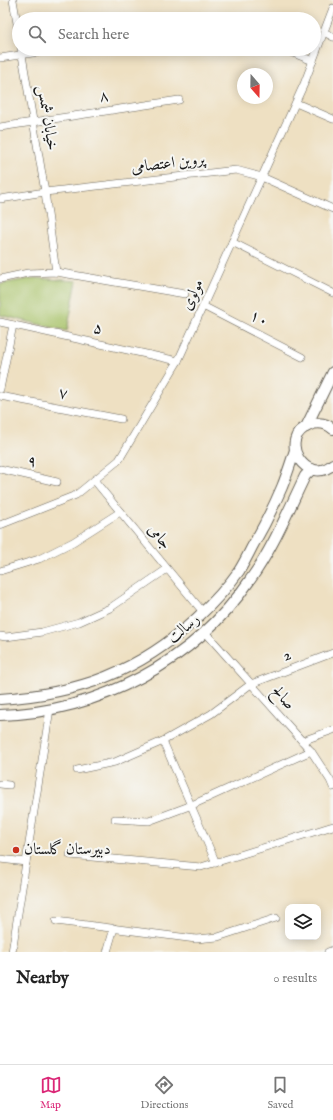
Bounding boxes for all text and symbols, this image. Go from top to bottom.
search box [12,12,321,56]
icon: search [26,23,48,45]
text: Search here [58,25,129,44]
north arrow [237,68,273,104]
street label: خیابان شمس [32,84,62,152]
street label: ۸ [98,86,110,108]
street label: پروین اعتصامی [130,149,208,178]
street label: مولوی [177,276,209,314]
street label: ۱۰ [246,306,272,332]
street label: ۵ [91,318,105,340]
street label: ۷ [56,383,70,405]
street label: ۹ [25,451,39,473]
street label: جامی [143,520,175,554]
street label: رسالت [164,610,204,648]
street label: 2 [280,645,294,667]
street label: صالح [265,682,299,716]
place label: دبیرستان گلستان [24,839,111,860]
marker: دبیرستان گلستان [11,845,21,855]
map controls [285,904,321,940]
button: layers [285,904,321,940]
text: Nearby [16,968,69,989]
text: 0 results [273,970,317,987]
tab: Map [40,1074,62,1112]
tab: Directions [141,1074,188,1112]
tab: Saved [267,1074,293,1112]

